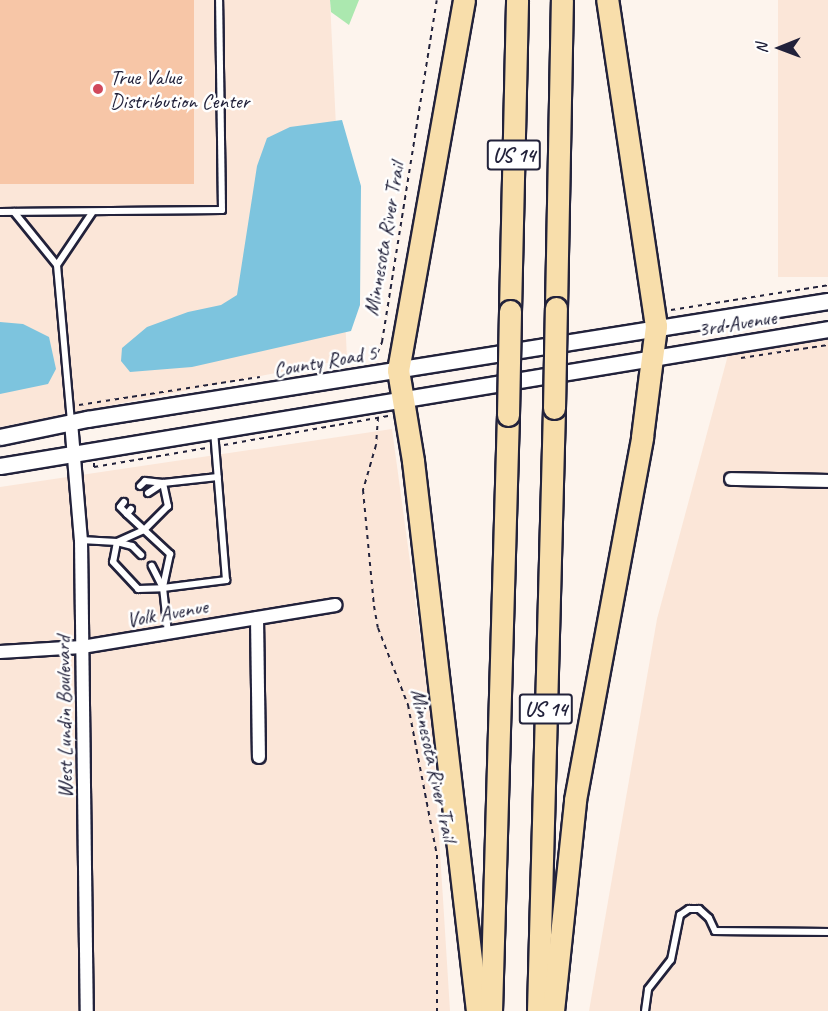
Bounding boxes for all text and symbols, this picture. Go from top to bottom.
north arrow [750,18,810,78]
text: N [752,43,772,53]
place label: True Value Distribution Center [110,64,249,114]
marker: True Value Distribution Center [91,82,105,96]
road number: US 14 [486,138,542,172]
street label: Minnesota River Trail [358,161,410,317]
street label: 3rd Avenue [696,304,778,342]
street label: County Road 5 [272,340,378,382]
street label: Volk Avenue [125,594,209,632]
street label: West Lundin Boulevard [50,636,78,798]
street label: Minnesota River Trail [406,687,462,843]
road number: US 14 [518,692,574,726]

